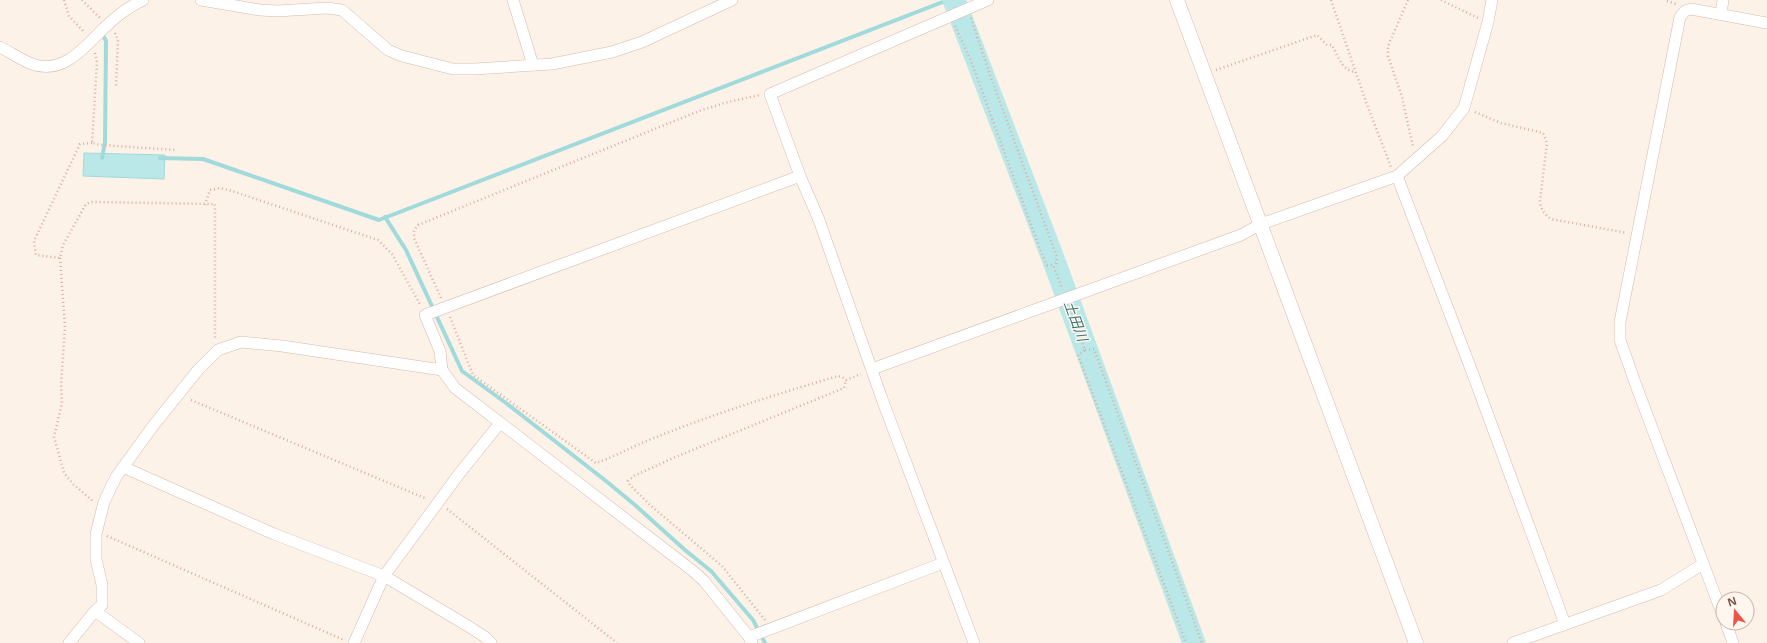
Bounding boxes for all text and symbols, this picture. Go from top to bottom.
water label: 土田川 [1060,298,1093,346]
north arrow [1715,591,1755,631]
text: N [1725,592,1738,610]

